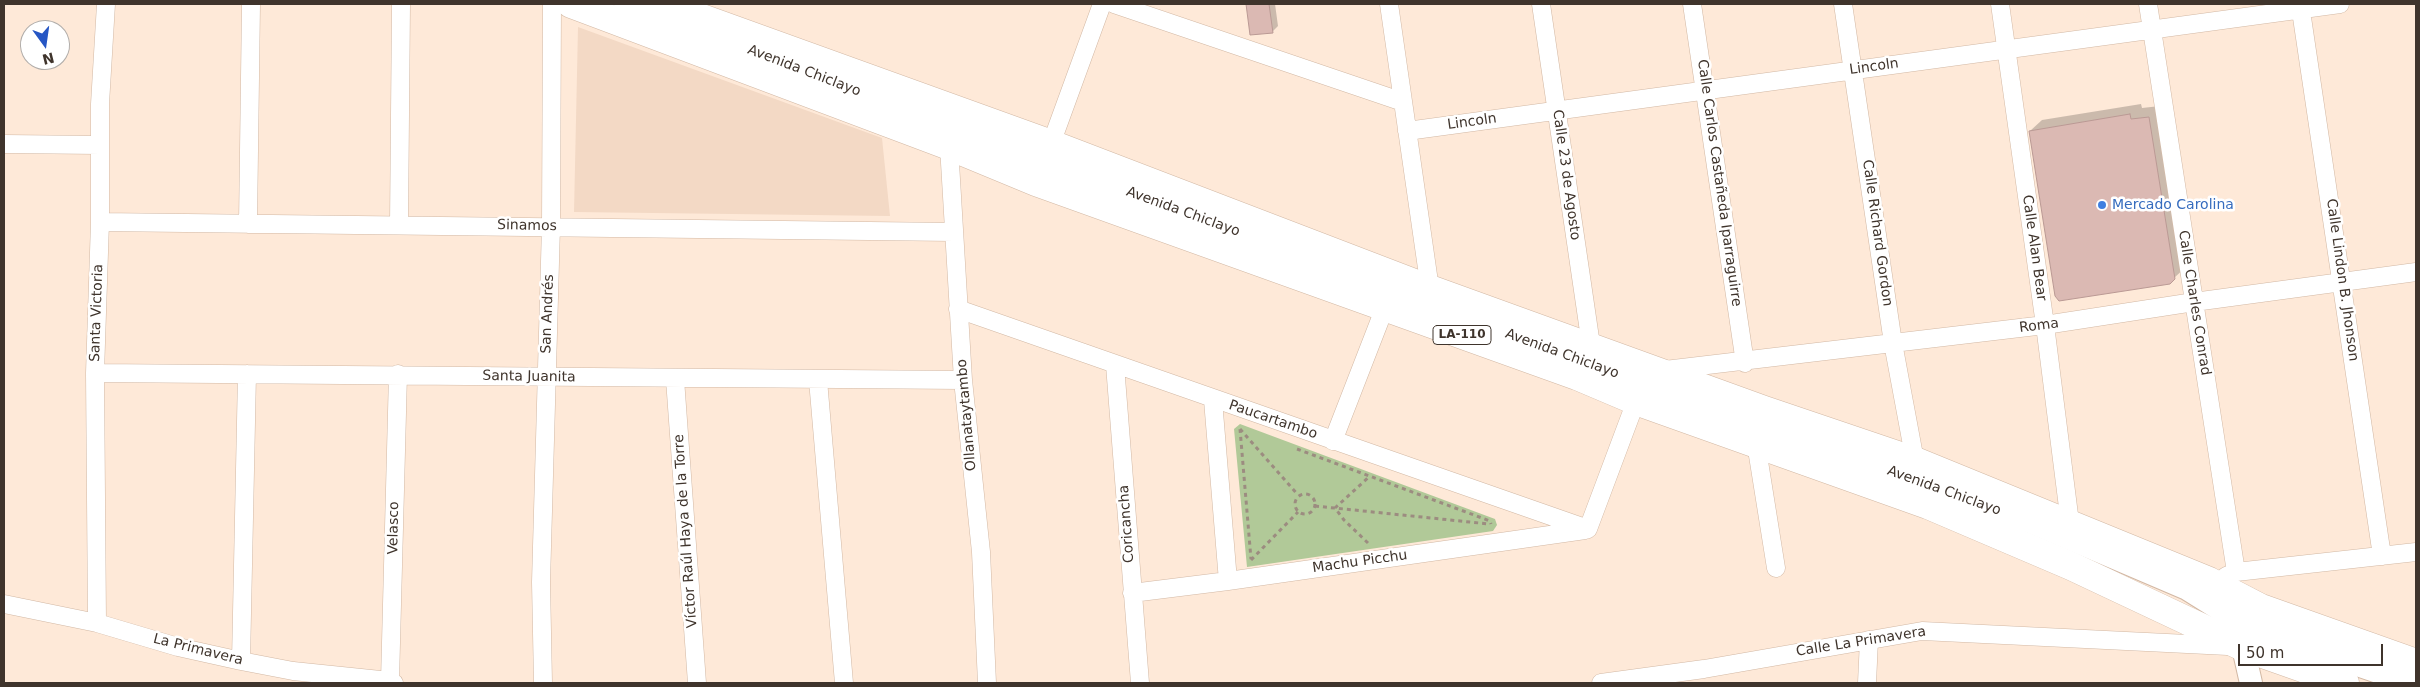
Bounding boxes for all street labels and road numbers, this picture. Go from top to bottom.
street label: Avenida Chiclayo [745,42,863,100]
street label: Lincoln [1848,55,1900,79]
street label: Calle Carlos Castañeda Iparraguirre [1693,58,1745,308]
street label: Calle 23 de Agosto [1549,109,1583,241]
street label: Lincoln [1446,110,1498,134]
street label: Calle Richard Gordon [1858,159,1896,307]
street label: Avenida Chiclayo [1124,184,1242,240]
street label: Calle Alan Bear [2018,194,2050,302]
street label: Calle Lindon B. Jhonson [2322,198,2362,362]
street label: Sinamos [497,217,557,235]
street label: Calle Charles Conrad [2174,229,2214,377]
street label: Santa Victoria [87,264,107,362]
street label: San Andrés [538,274,558,354]
street label: Roma [2018,315,2060,337]
road number: LA-110 [1433,326,1491,344]
street label: Avenida Chiclayo [1503,326,1621,382]
street label: Ollanataytambo [954,358,980,472]
street label: Santa Juanita [482,368,576,386]
street label: Paucartambo [1227,397,1319,443]
street label: Víctor Raúl Haya de la Torre [671,434,701,628]
street label: Avenida Chiclayo [1885,463,2003,519]
street label: Coricancha [1116,484,1138,564]
street label: Velasco [385,501,403,555]
street label: Machu Picchu [1311,547,1409,577]
street label: Calle La Primavera [1795,623,1927,661]
street label: La Primavera [151,631,245,669]

